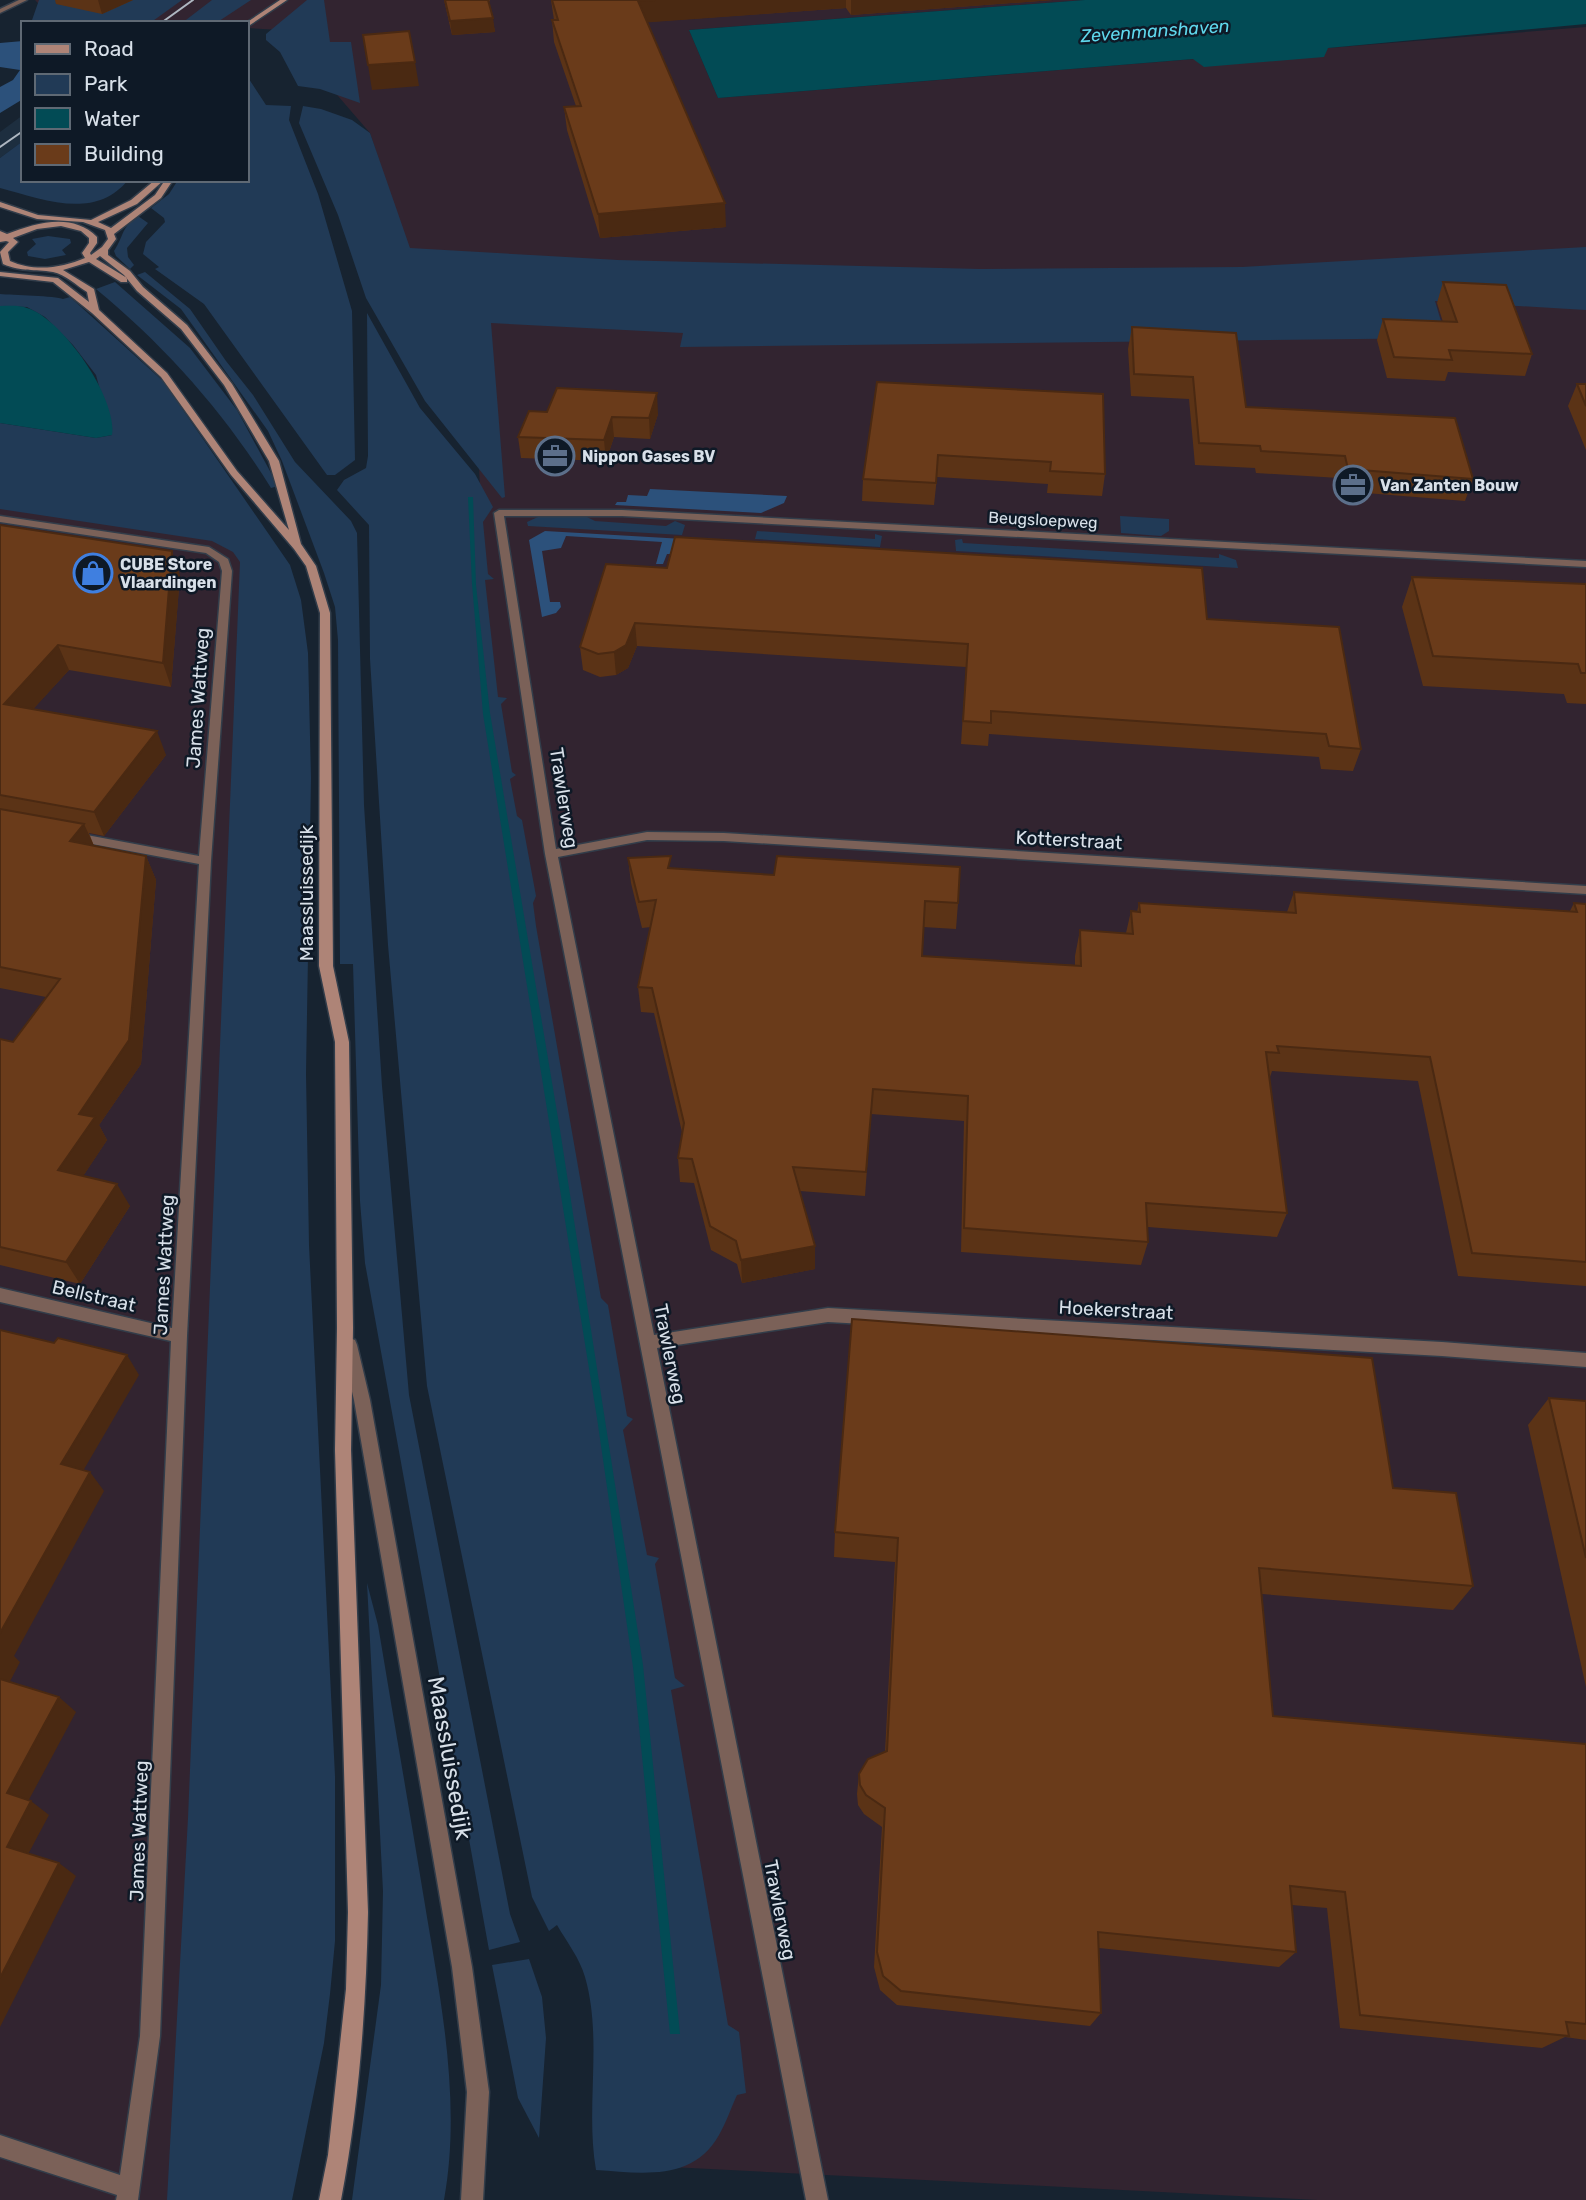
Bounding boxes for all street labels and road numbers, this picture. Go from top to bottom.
street label: Beugsloepweg [988,508,1098,532]
street label: James Wattweg [182,627,214,769]
street label: Trawlerweg [545,746,583,850]
street label: Maassluissedijk [295,824,318,961]
street label: Kotterstraat [1015,826,1124,854]
street label: James Wattweg [149,1194,179,1336]
street label: Bellstraat [50,1275,139,1317]
street label: Hoekerstraat [1058,1296,1174,1325]
street label: Trawlerweg [649,1302,691,1406]
street label: Maassluissedijk [422,1674,478,1842]
street label: James Wattweg [125,1760,153,1902]
street label: Trawlerweg [759,1858,801,1962]

